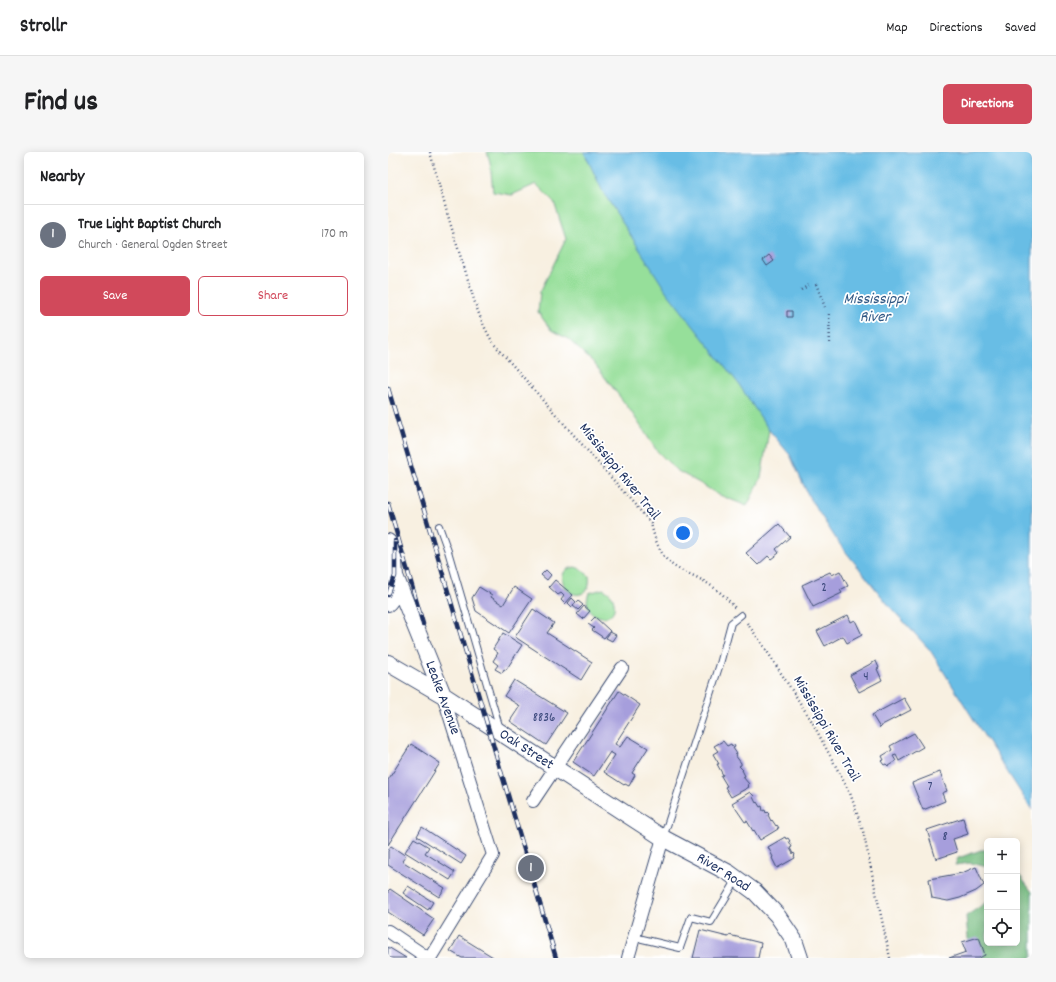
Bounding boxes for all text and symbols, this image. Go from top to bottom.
text: Strollr [20,14,67,41]
text: Map [886,18,908,38]
text: Directions [930,18,983,38]
text: Saved [1005,18,1036,38]
text: Find us [24,84,98,124]
button: Directions [943,84,1032,124]
text: Nearby [40,166,84,190]
text: True Light Baptist Church [78,214,221,236]
text: 1 [52,225,54,244]
text: 170 m [321,225,348,244]
text: Church · General Ogden Street [78,236,227,255]
button: Save [40,276,190,316]
button: Share [198,276,348,316]
water label: Mississippi River [844,288,909,329]
street label: Mississippi River Trail [573,419,665,526]
your location [673,523,693,543]
house number: 2 [821,579,827,598]
street label: Leake Avenue [418,658,466,738]
house number: 4 [863,668,869,687]
street label: Mississippi River Trail [787,672,866,786]
house number: 8836 [533,709,555,728]
street label: Oak Street [494,724,558,776]
house number: 7 [928,778,933,797]
house number: 8 [942,828,948,847]
map controls [984,838,1020,946]
button: + [984,838,1020,874]
street label: River Road [692,848,754,898]
pin: 1 [518,853,544,883]
button: − [984,874,1020,910]
button: locate [984,910,1020,946]

